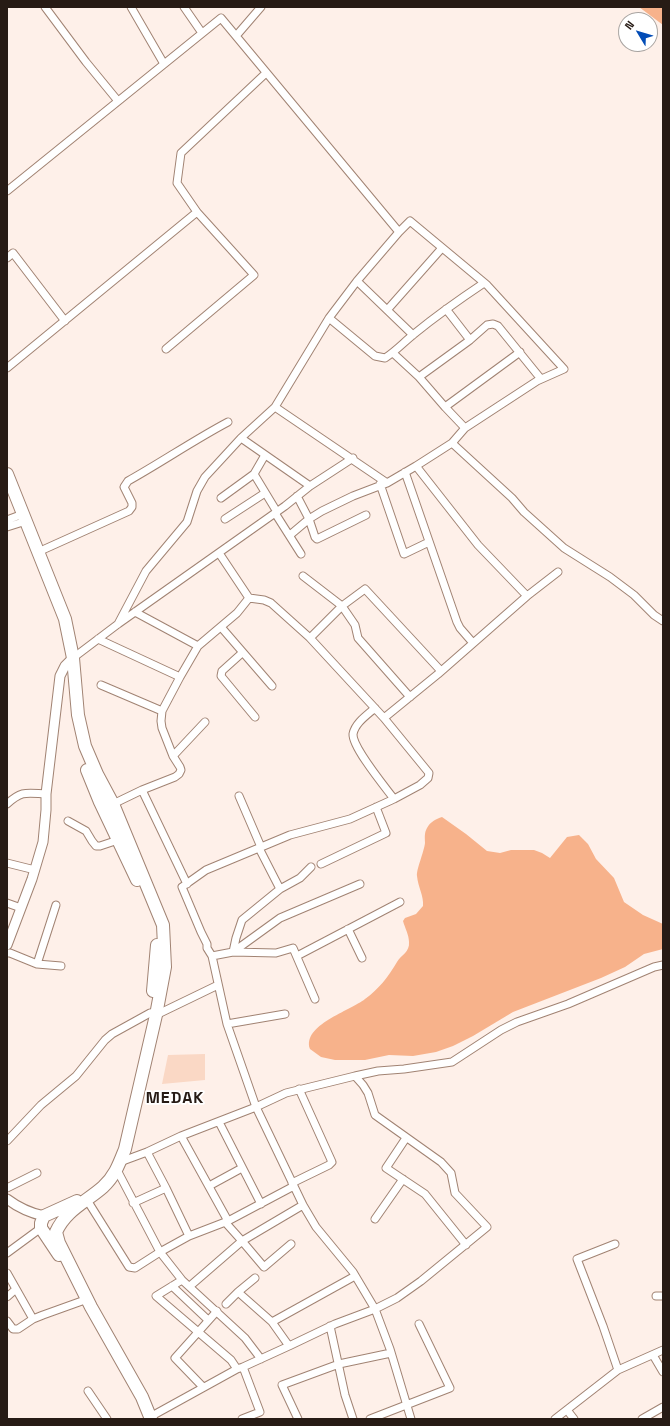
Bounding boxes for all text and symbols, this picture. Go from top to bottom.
north arrow [618,12,658,52]
text: N [622,18,637,32]
district label: MEDAK [146,1089,204,1109]

